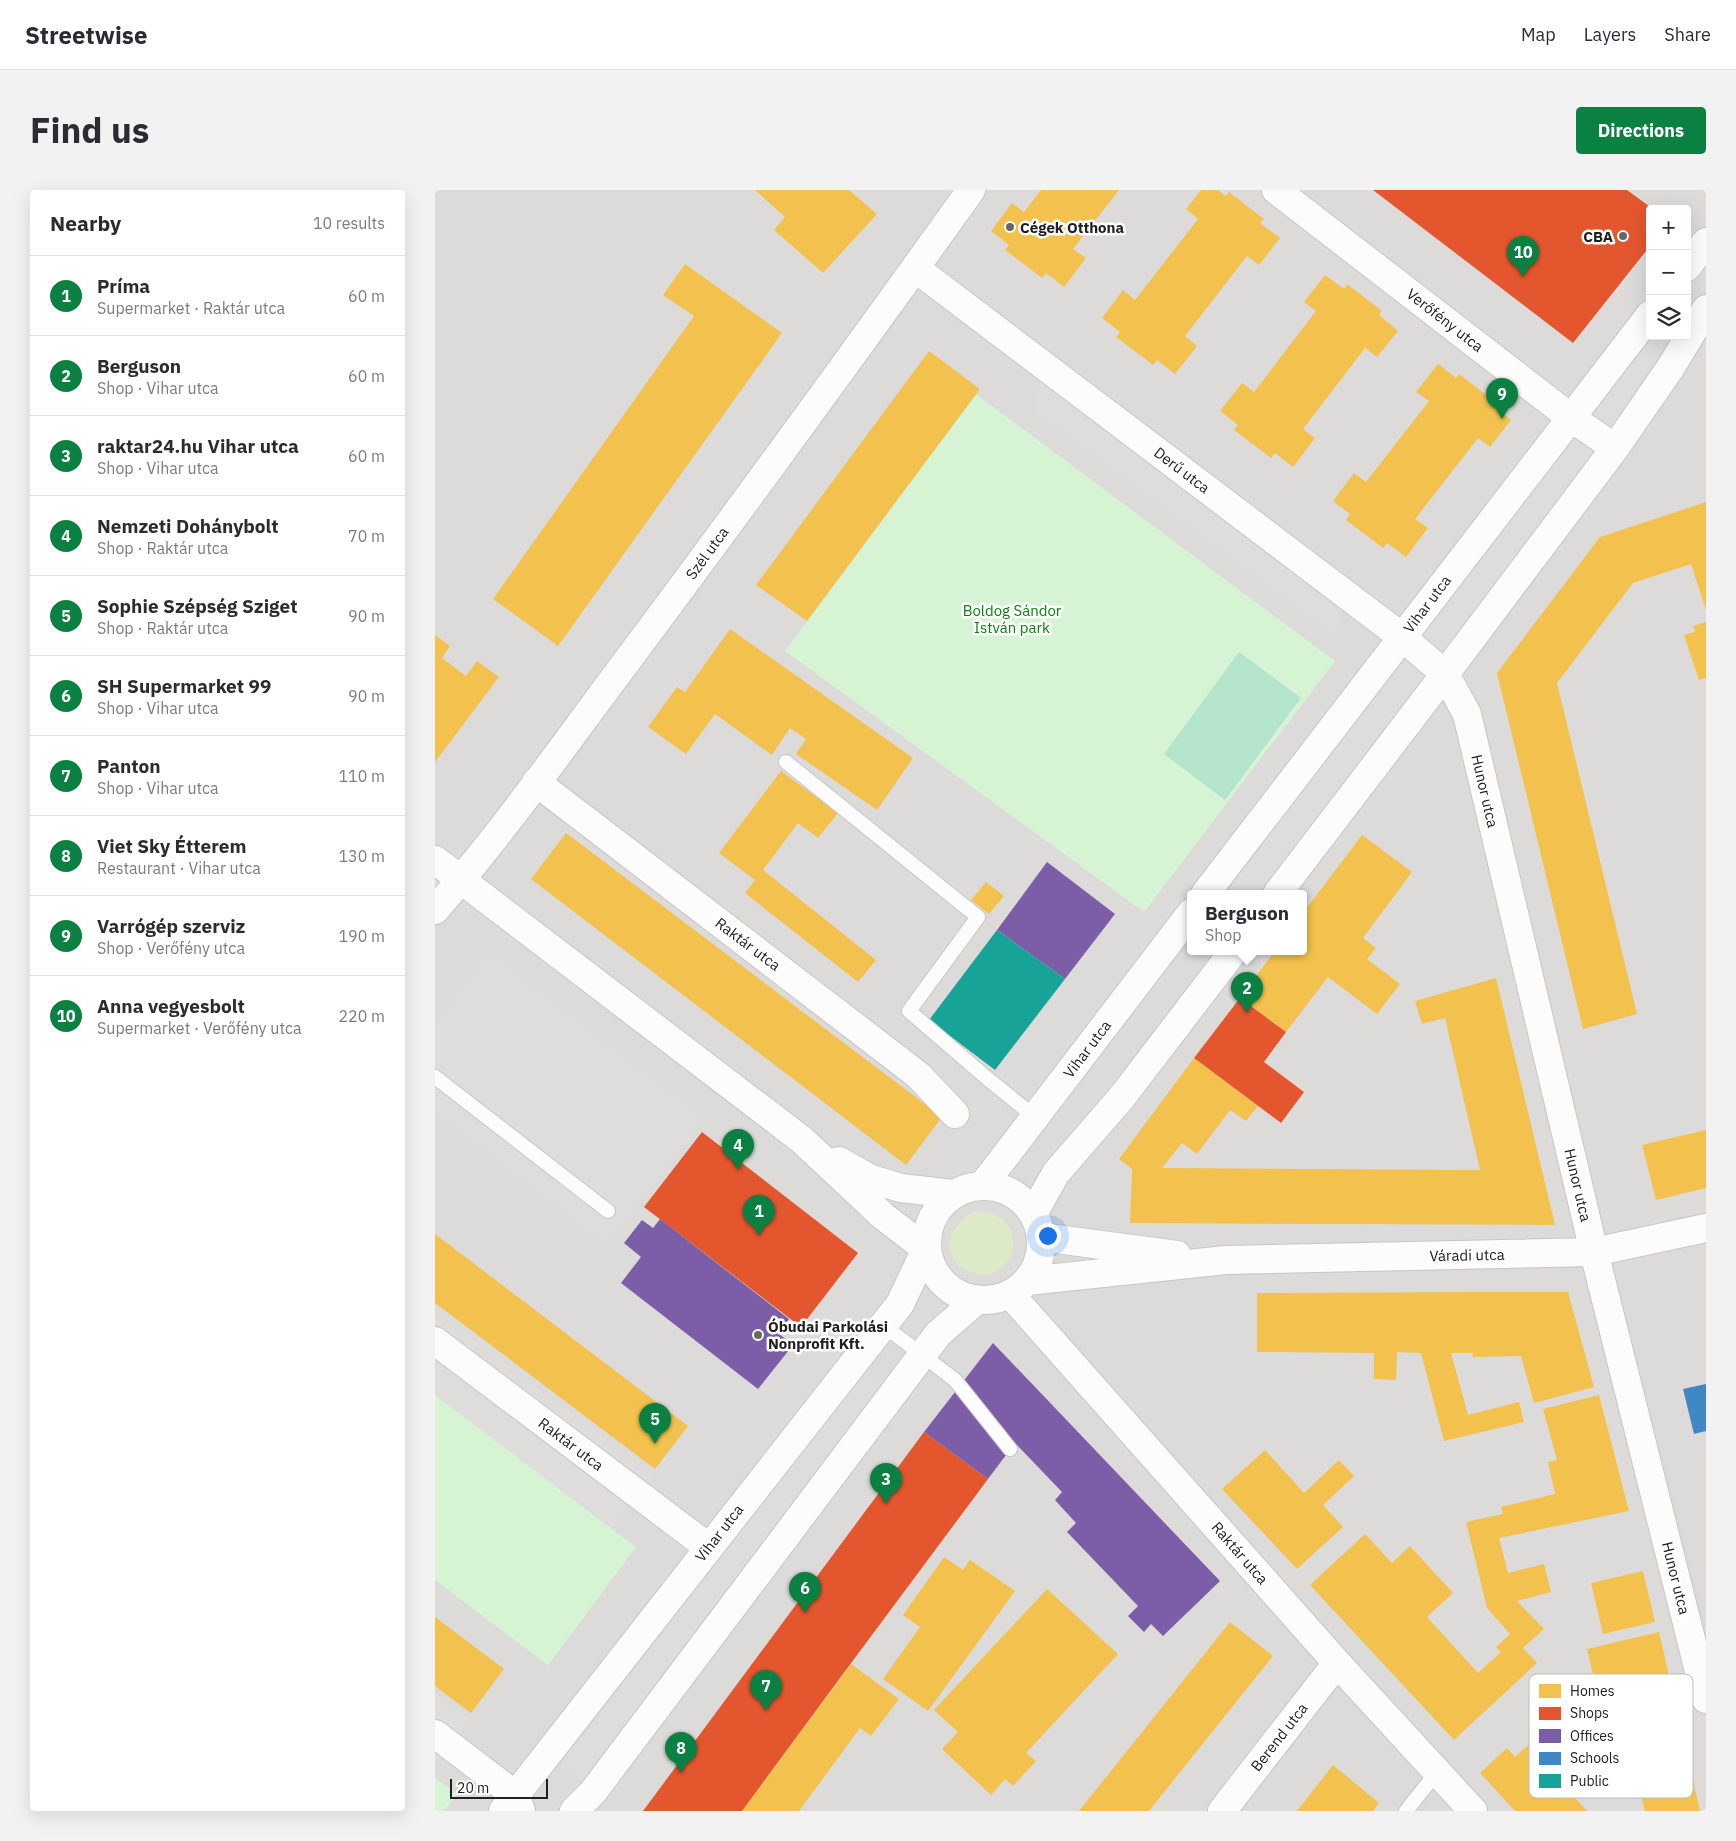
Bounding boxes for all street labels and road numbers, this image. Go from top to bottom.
street label: Verőfény utca [1403,284,1487,356]
street label: Derű utca [1150,443,1214,497]
street label: Szél utca [681,523,733,583]
street label: Vihar utca [1399,571,1455,637]
street label: Hunor utca [1467,753,1503,829]
street label: Raktár utca [712,913,784,975]
street label: Vihar utca [1059,1016,1115,1082]
street label: Hunor utca [1560,1147,1596,1223]
street label: Váradi utca [1429,1245,1505,1265]
street label: Raktár utca [535,1413,607,1475]
street label: Vihar utca [691,1500,747,1566]
street label: Raktár utca [1208,1518,1272,1588]
street label: Hunor utca [1658,1540,1694,1616]
street label: Berend utca [1246,1699,1312,1775]

